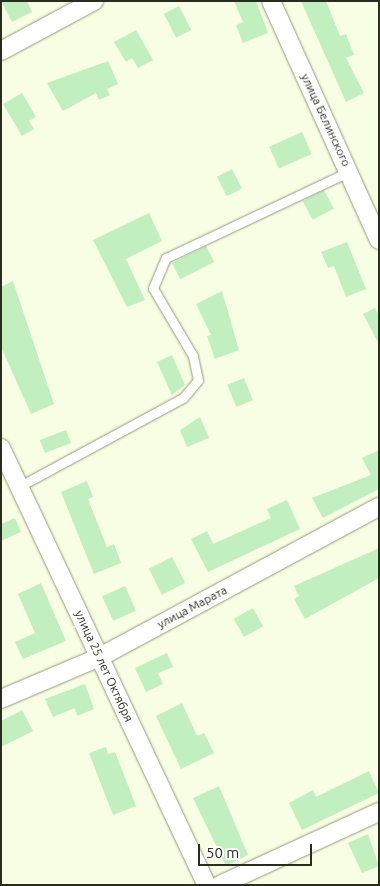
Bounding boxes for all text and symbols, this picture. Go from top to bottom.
street label: улица Белинского [298,71,354,169]
street label: улица Марата [155,583,229,631]
street label: улица 25 лет Октября [72,608,136,724]
scale bar [200,834,314,866]
text: 50 m [206,844,239,861]

